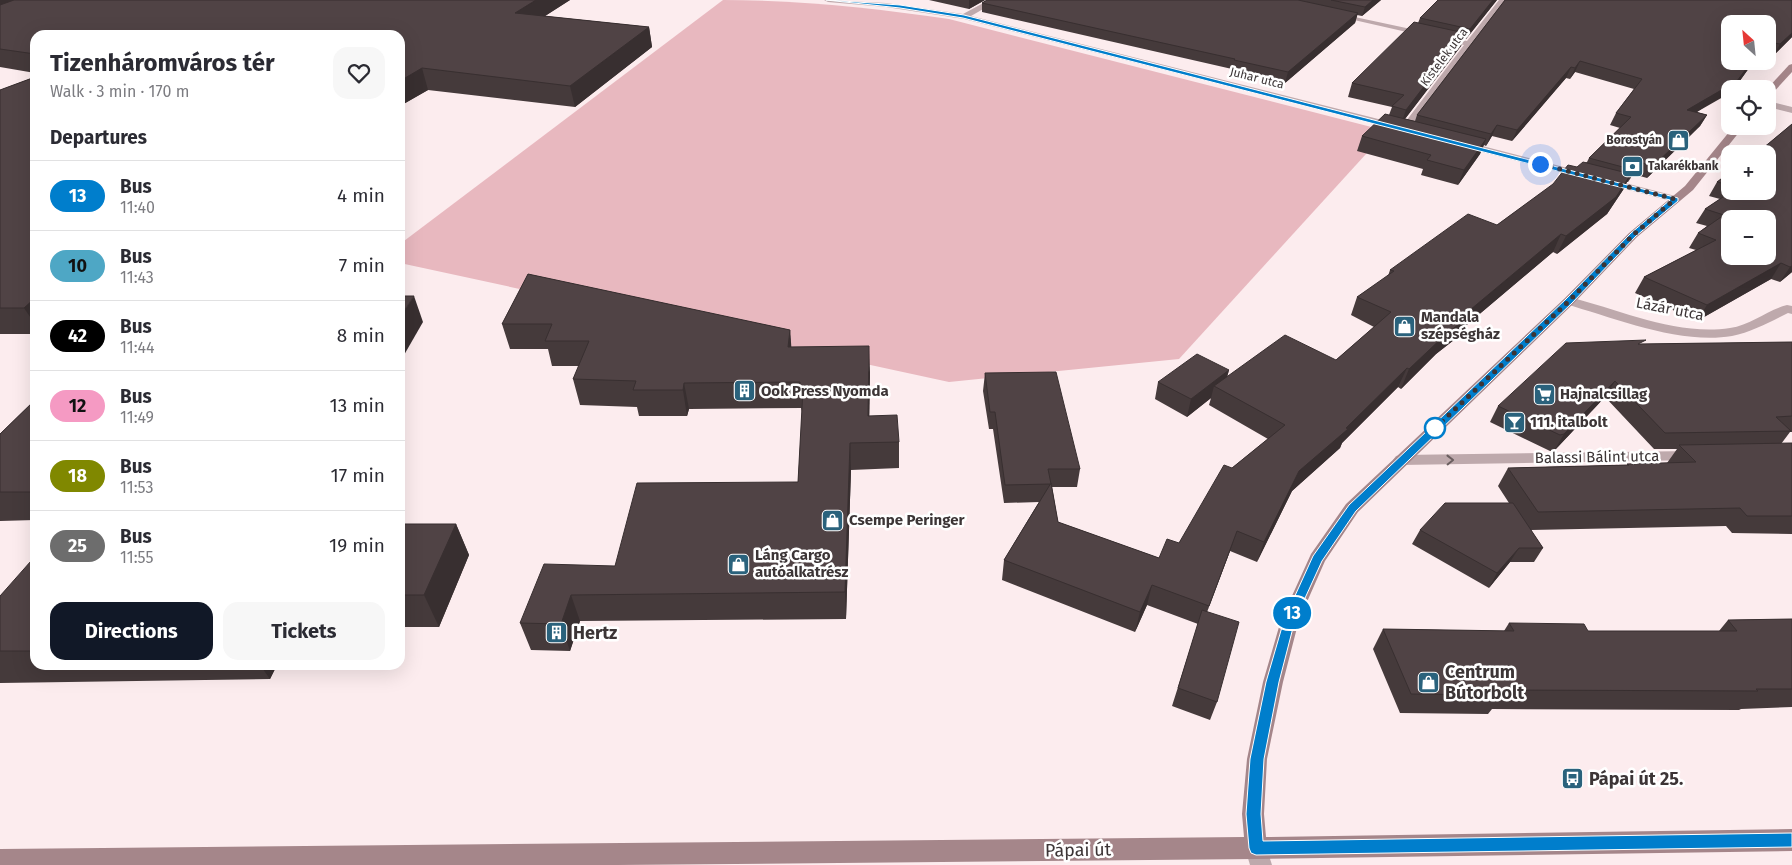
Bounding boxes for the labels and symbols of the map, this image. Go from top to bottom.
north arrow [1721,15,1776,70]
street label: Kistelek utca [1418,25,1470,89]
street label: Juhar utca [1228,65,1286,91]
shop icon: Borostyán [1666,128,1690,152]
place label: Borostyán [1606,133,1662,147]
your location [1528,152,1553,177]
bank icon: Takarékbank [1620,154,1644,178]
place label: Takarékbank [1648,159,1719,173]
street label: Lázár utca [1634,294,1706,324]
place label: Mandala szépségház [1421,308,1500,343]
shop icon: Mandala szépségház [1393,314,1417,338]
building icon: Ook Press Nyomda [733,379,757,403]
place label: Ook Press Nyomda [761,382,889,400]
supermarket icon: Hajnalcsillag [1532,382,1556,406]
place label: Hajnalcsillag [1560,385,1648,403]
bar icon: 111. italbolt [1502,410,1526,434]
place label: 111. italbolt [1530,413,1608,431]
unlabelled marker [1424,417,1446,439]
street label: Balassi Bálint utca [1535,447,1659,467]
one-way arrow [1446,454,1454,465]
shop icon: Csempe Peringer [821,508,845,532]
place label: Csempe Peringer [849,511,965,529]
place label: Láng Cargo autóalkatrész [755,546,849,581]
shop icon: Láng Cargo autóalkatrész [727,552,751,576]
line badge: 13 [1270,597,1314,629]
building icon: Hertz [545,621,569,645]
place label: Hertz [573,622,617,644]
place label: Centrum Bútorbolt [1445,661,1525,704]
shop icon: Centrum Bútorbolt [1417,670,1441,694]
bus stop icon: Pápai út 25. [1561,767,1585,791]
place label: Pápai út 25. [1589,768,1683,790]
street label: Pápai út [1045,838,1112,862]

